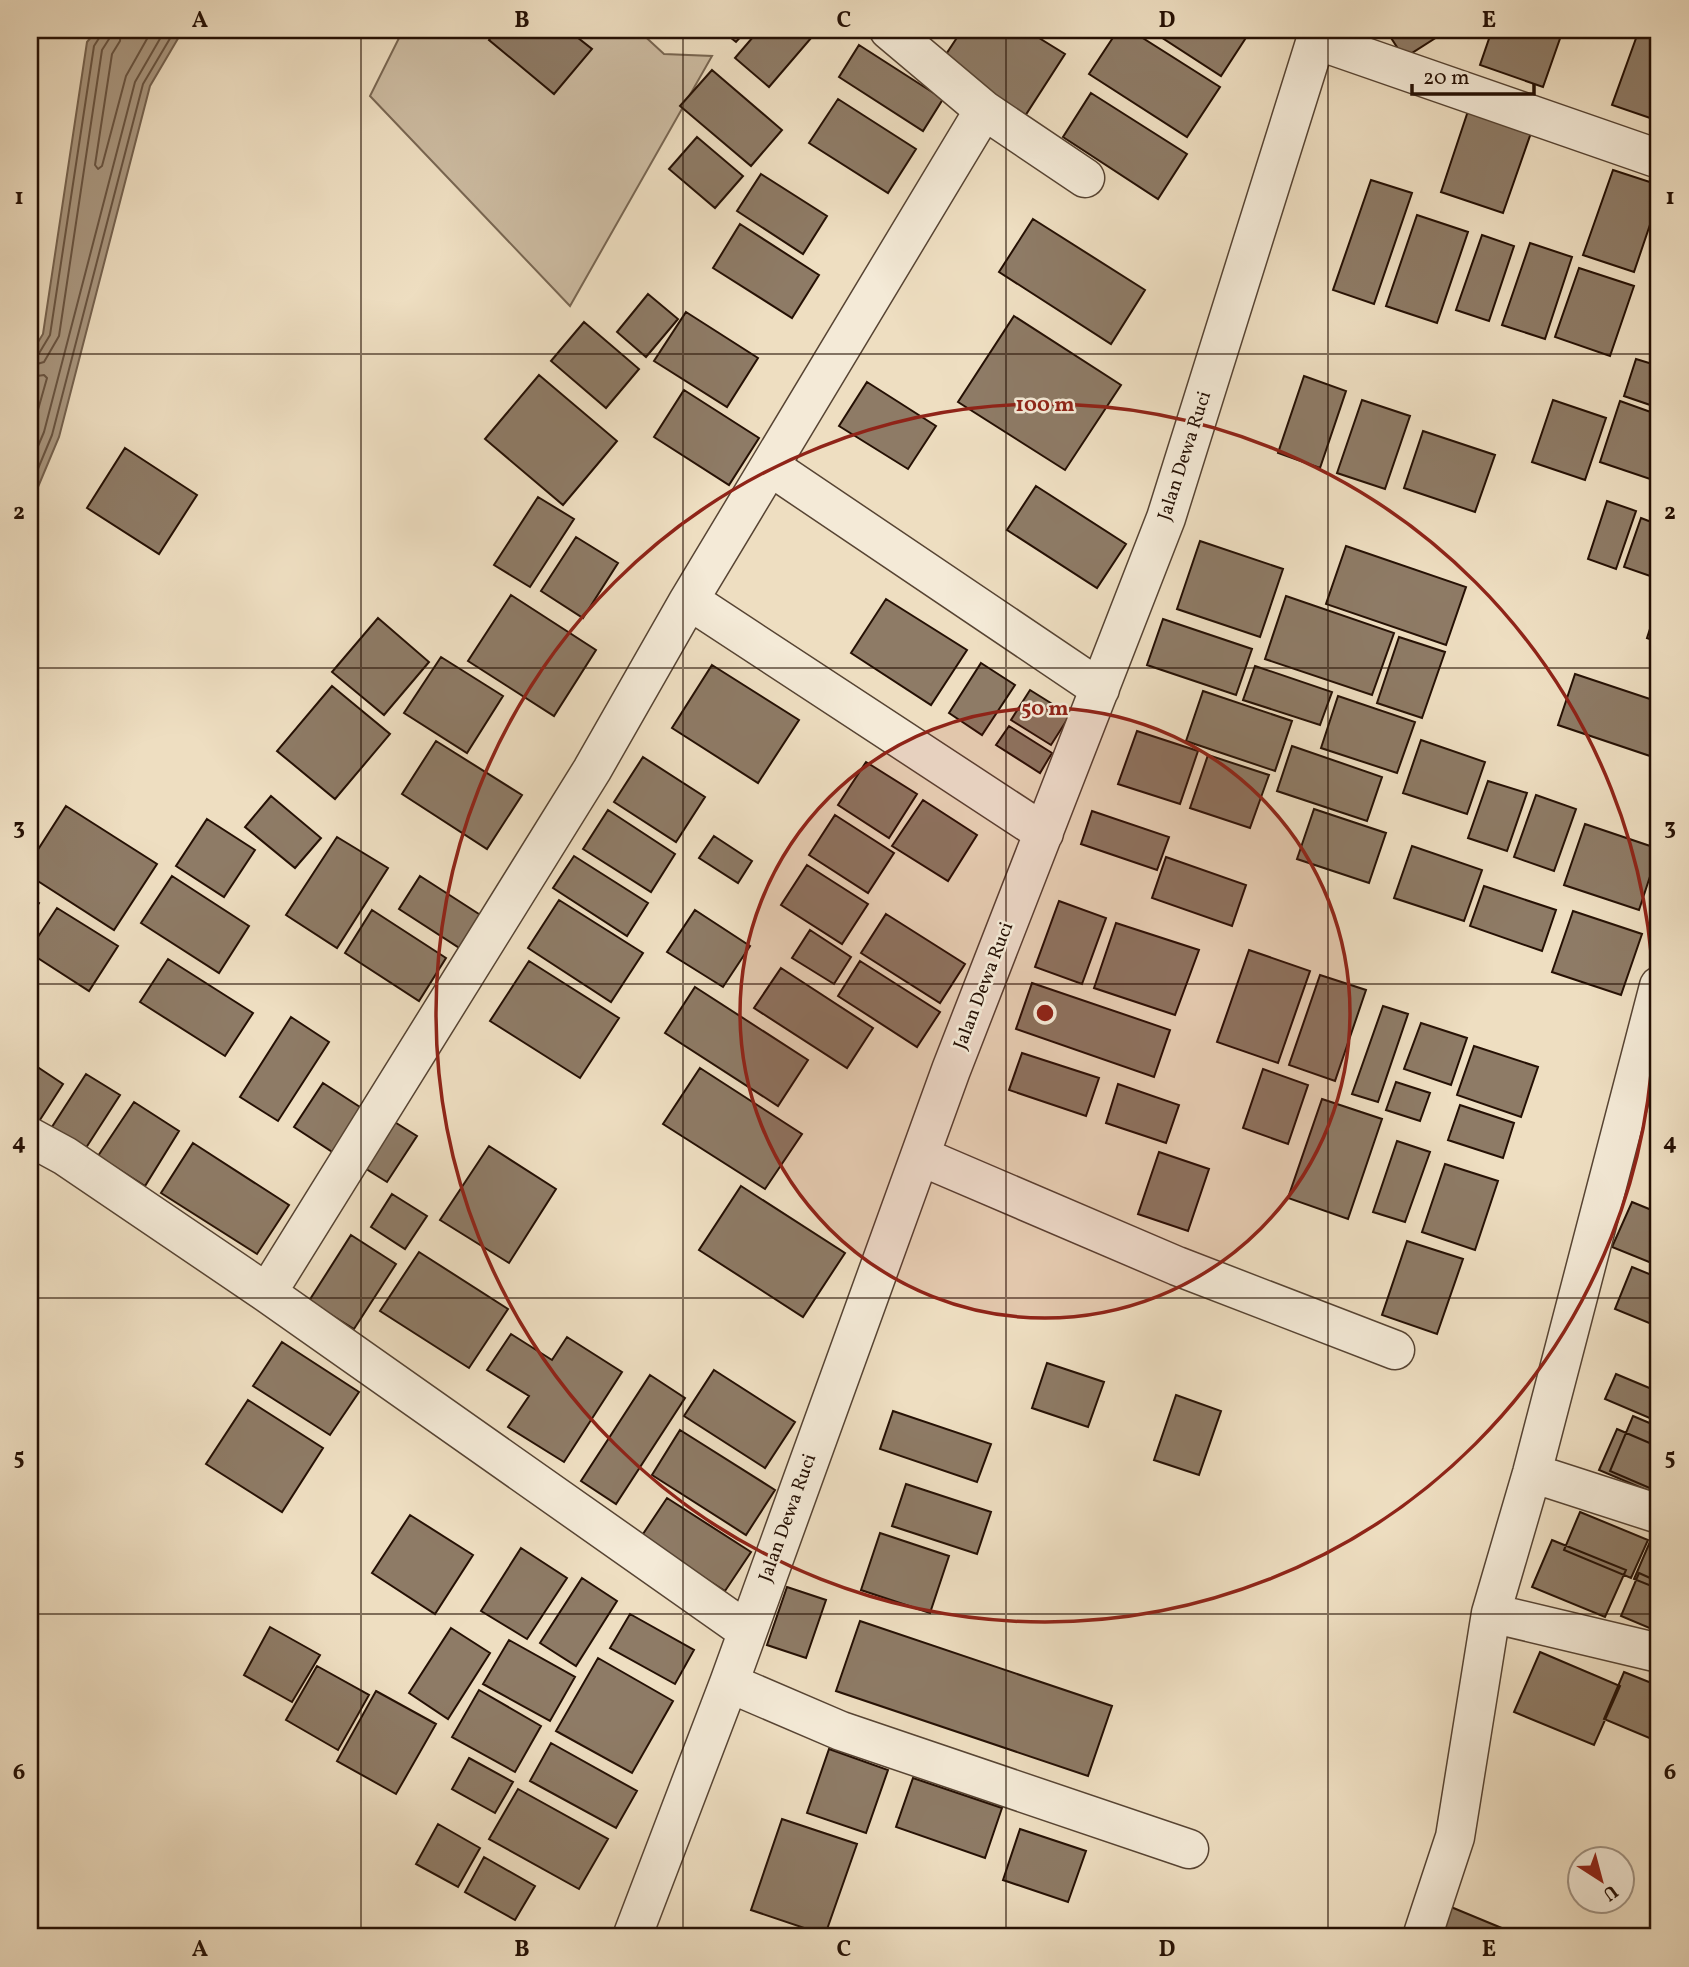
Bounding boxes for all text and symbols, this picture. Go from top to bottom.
text: A [192,5,208,37]
text: B [514,5,530,37]
text: C [837,5,851,37]
text: D [1159,5,1176,37]
text: E [1482,5,1496,37]
scale bar [1412,52,1535,96]
text: 20 m [1423,64,1469,93]
text: 1 [14,182,24,214]
text: 1 [1665,182,1675,214]
street label: Jalan Dewa Ruci [1152,388,1218,524]
text: 100 m [1015,391,1075,420]
text: 2 [13,497,25,529]
text: 2 [1664,497,1676,529]
text: 50 m [1021,695,1069,724]
text: 3 [13,812,25,844]
text: 3 [1664,812,1676,844]
street label: Jalan Dewa Ruci [948,918,1020,1053]
centre of rings [1033,1001,1057,1025]
text: 4 [12,1127,26,1159]
text: 4 [1663,1127,1677,1159]
text: 5 [13,1442,25,1474]
text: 5 [1664,1442,1676,1474]
street label: Jalan Dewa Ruci [753,1450,823,1586]
text: 6 [13,1757,25,1789]
text: 6 [1664,1757,1676,1789]
north arrow [1566,1844,1636,1914]
text: U [1597,1878,1623,1906]
text: A [192,1934,208,1966]
text: B [514,1934,530,1966]
text: C [837,1934,851,1966]
text: D [1159,1934,1176,1966]
text: E [1482,1934,1496,1966]

